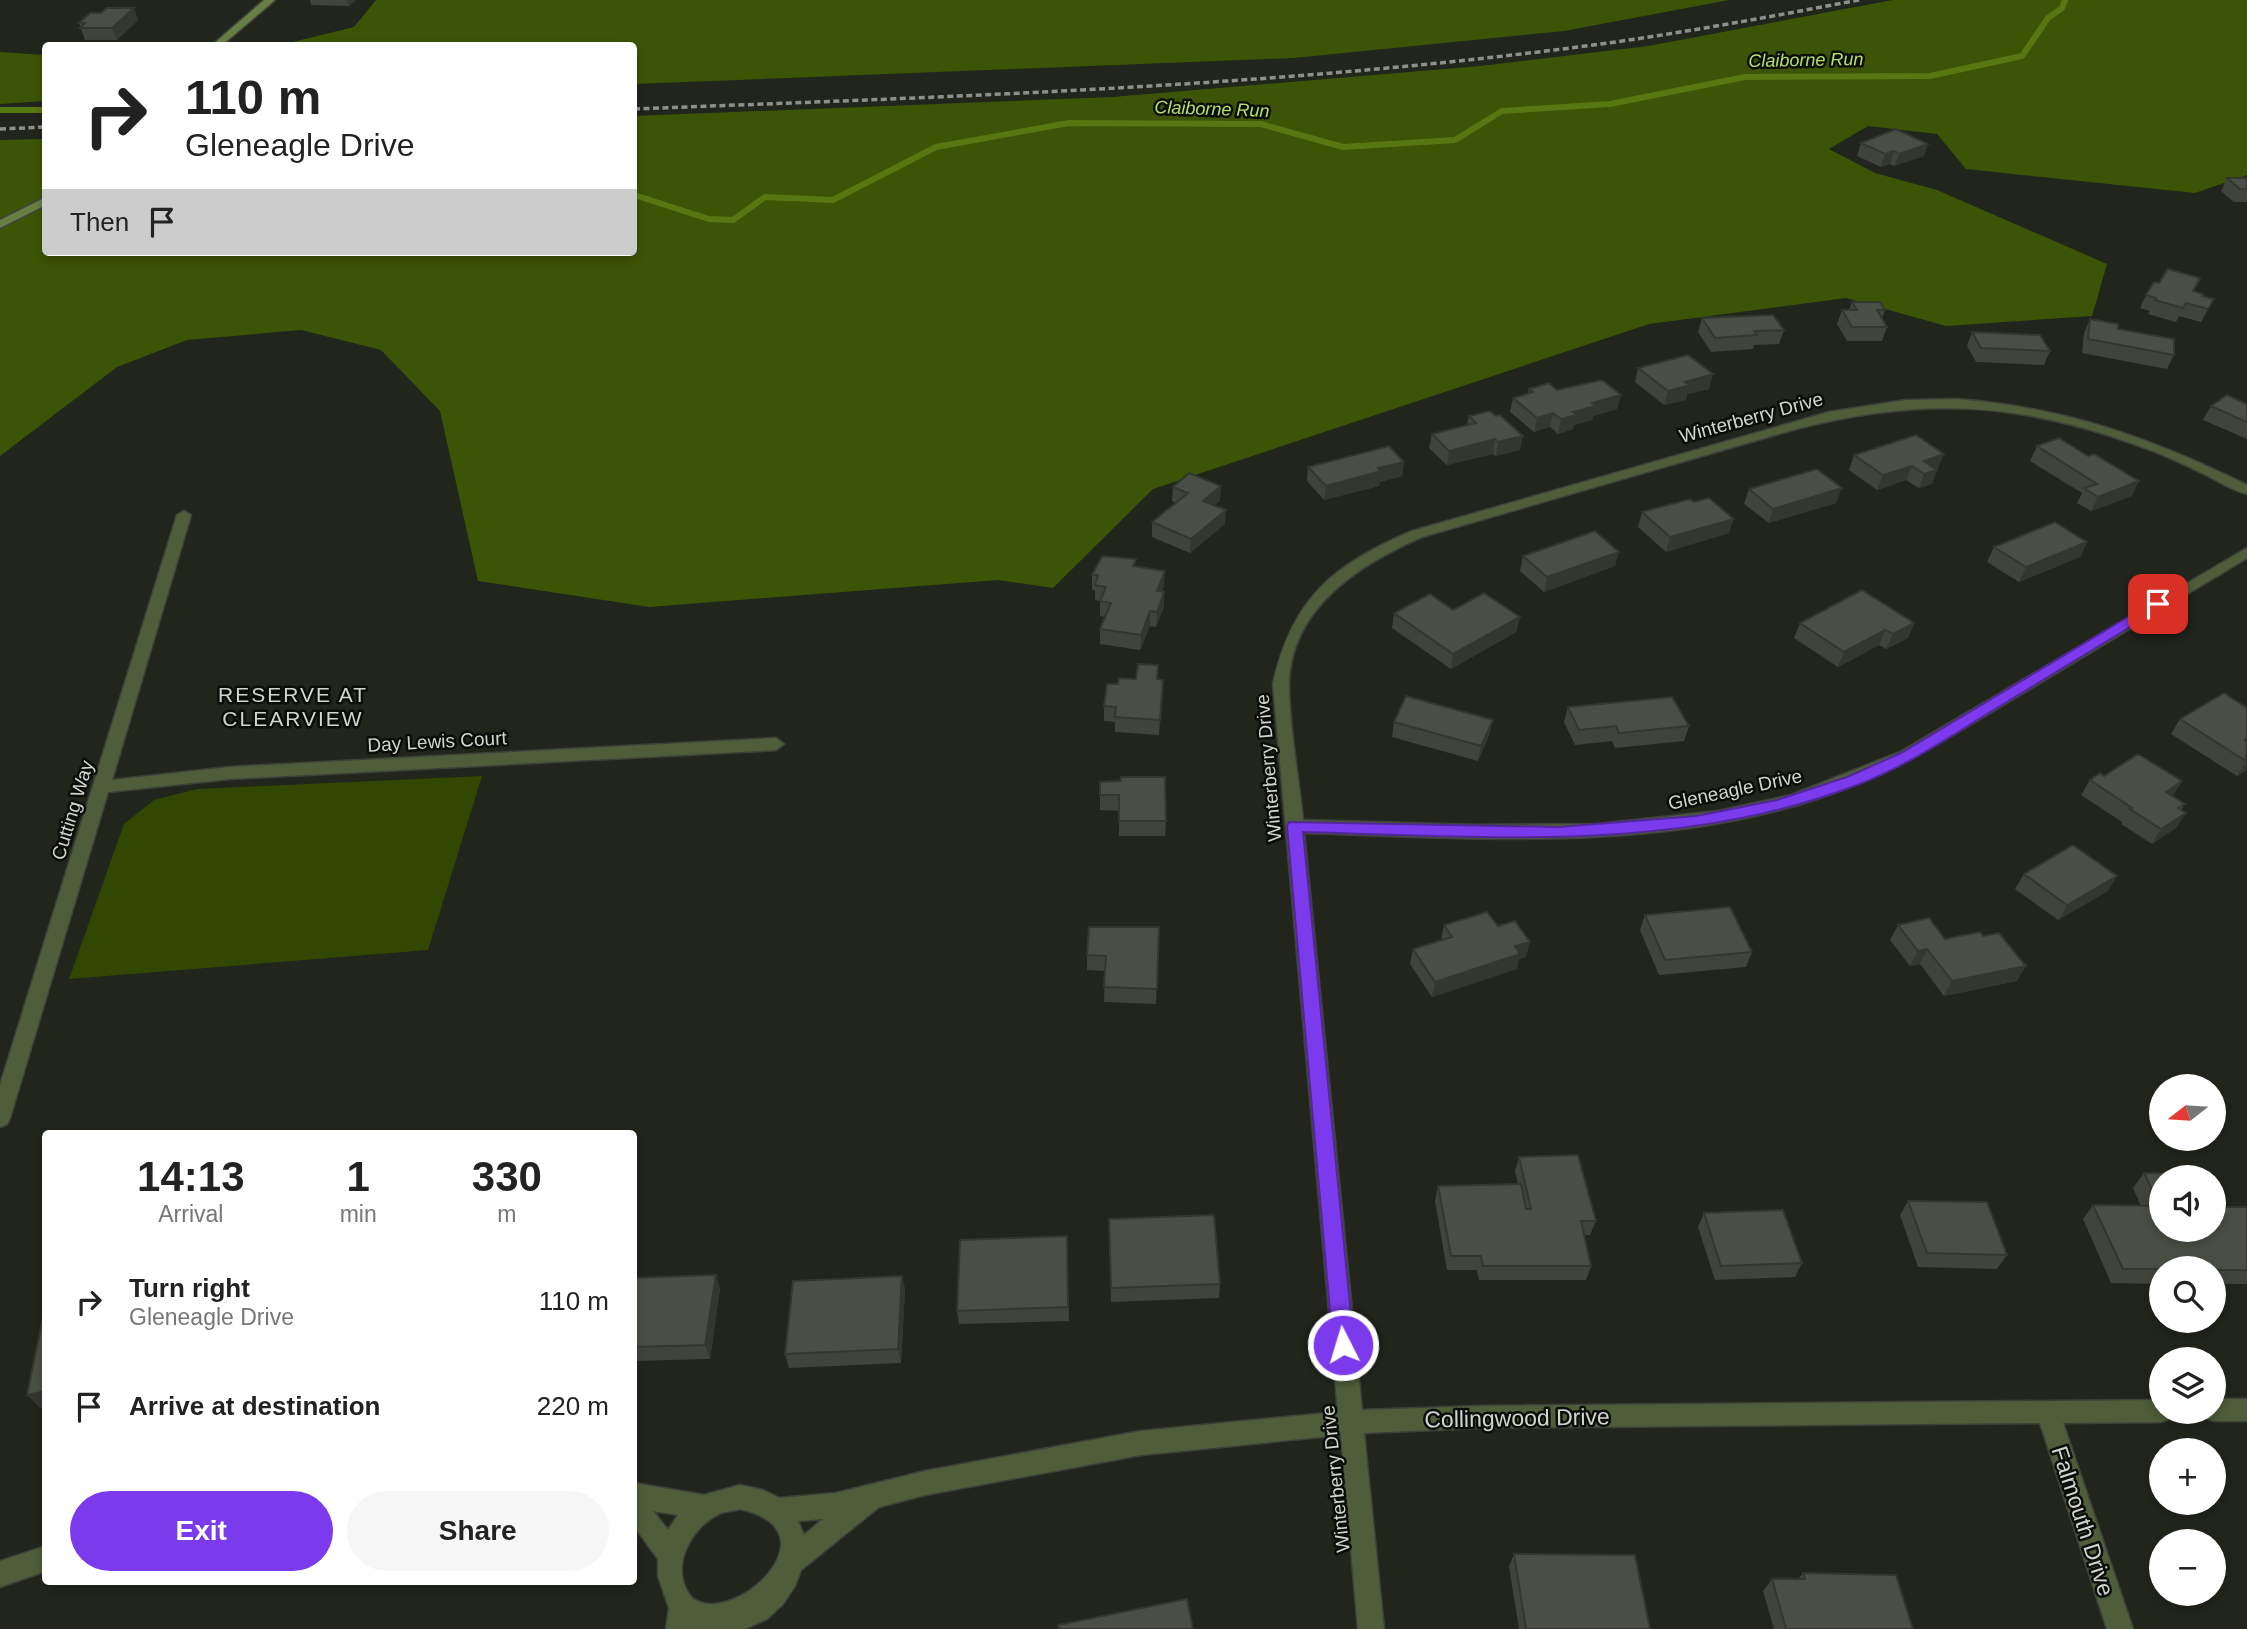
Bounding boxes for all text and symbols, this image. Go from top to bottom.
water label: Claiborne Run [1748,49,1864,71]
icon: right [70,70,161,161]
text: 110 m [185,70,321,124]
water label: Claiborne Run [1154,97,1270,121]
text: Gleneagle Drive [185,127,414,163]
icon: arrive [143,203,181,241]
text: Then [70,207,129,237]
street label: Winterberry Drive [1677,388,1825,447]
pin [2128,574,2188,634]
icon: arrive [2139,585,2177,623]
district label: RESERVE AT CLEARVIEW [218,683,368,730]
street label: Winterberry Drive [1252,693,1285,842]
street label: Day Lewis Court [367,727,508,756]
street label: Cutting Way [47,757,98,862]
street label: Gleneagle Drive [1666,765,1804,814]
north arrow [2149,1074,2226,1152]
map controls [2149,1074,2226,1606]
text: 14:13 [137,1153,245,1200]
text: 1 [346,1153,370,1200]
text: 330 [472,1153,542,1200]
button: sound [2149,1165,2226,1242]
text: Arrival [158,1201,223,1227]
text: min [340,1201,377,1227]
text: m [497,1201,516,1227]
button: search [2149,1256,2226,1333]
text: Turn right [129,1273,250,1303]
icon: right [70,1283,108,1321]
text: 110 m [539,1286,609,1316]
text: Gleneagle Drive [129,1304,294,1330]
position arrow [1306,1308,1380,1382]
button: layers [2149,1347,2226,1424]
icon: arrive [70,1388,108,1426]
text: Arrive at destination [129,1391,380,1421]
text: 220 m [537,1391,609,1421]
street label: Collingwood Drive [1424,1403,1610,1433]
street label: Winterberry Drive [1317,1404,1354,1554]
button: + [2149,1438,2226,1515]
street label: Falmouth Drive [2047,1443,2119,1599]
button: Exit [70,1491,333,1571]
button: Share [347,1491,609,1571]
button: − [2149,1529,2226,1606]

